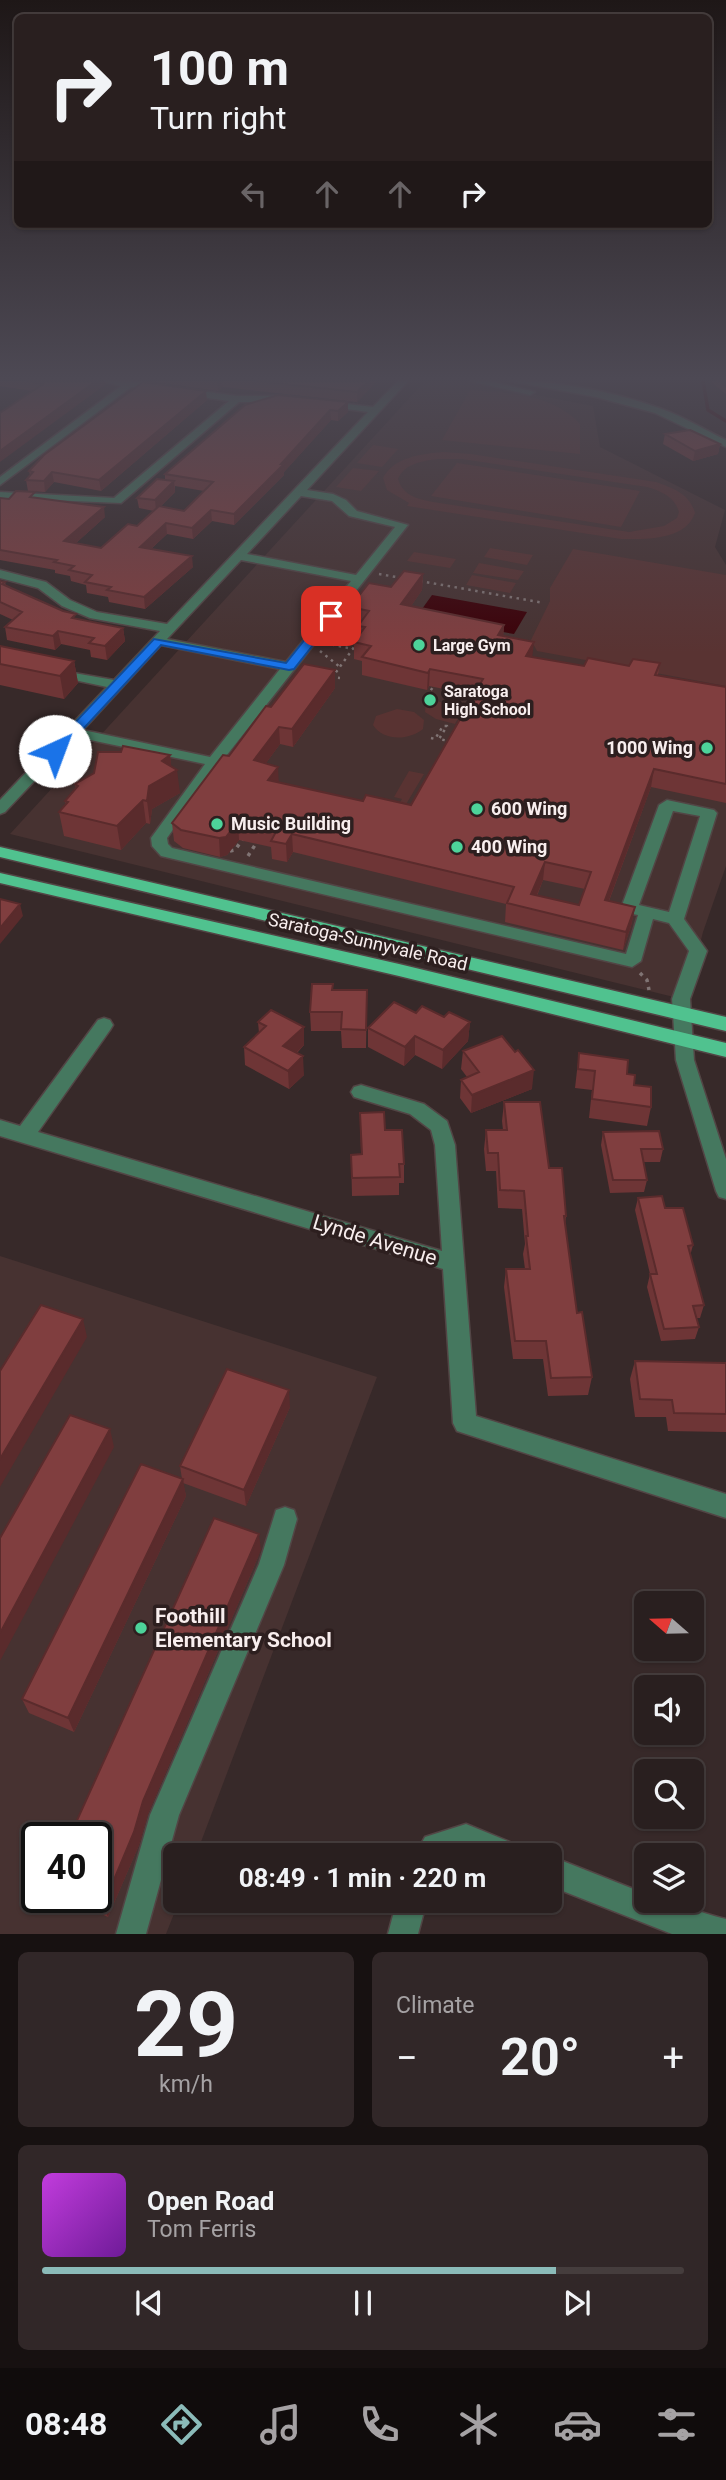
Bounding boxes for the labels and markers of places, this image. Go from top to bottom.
pin [301,586,361,646]
place label: Large Gym [433,636,511,655]
marker: Large Gym [411,637,427,653]
place label: Saratoga High School [444,682,531,719]
marker: Saratoga High School [422,692,438,708]
place label: 1000 Wing [606,737,693,758]
marker: 1000 Wing [699,740,715,756]
place label: 600 Wing [491,798,567,819]
marker: 600 Wing [469,801,485,817]
place label: Music Building [231,813,351,834]
marker: Music Building [209,816,225,832]
place label: 400 Wing [471,836,547,857]
marker: 400 Wing [449,839,465,855]
place label: Foothill Elementary School [155,1604,332,1652]
marker: Foothill Elementary School [133,1620,149,1636]

